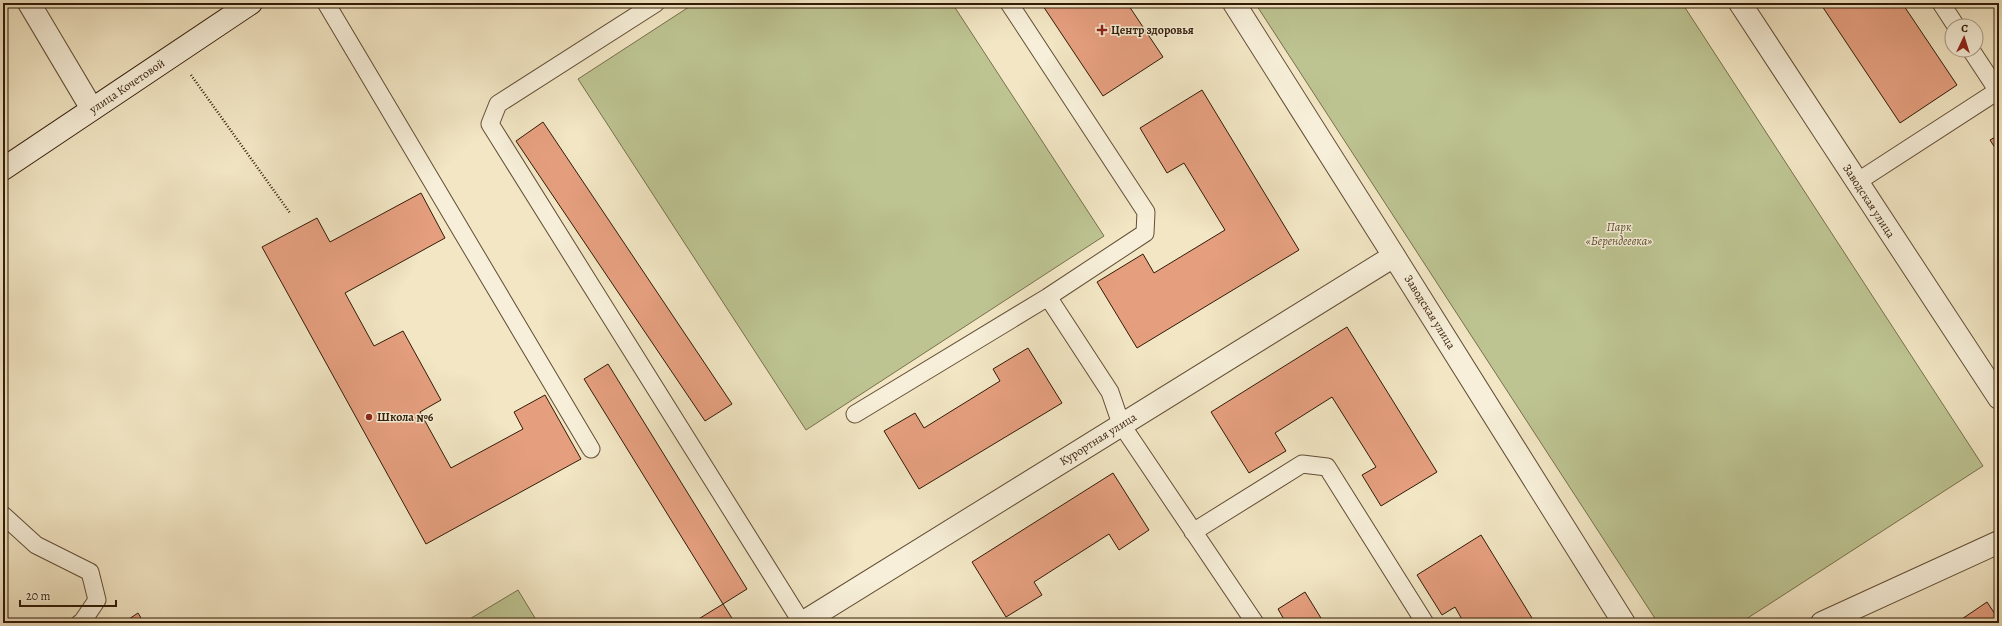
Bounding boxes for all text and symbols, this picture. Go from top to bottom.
north arrow [1944,18,1984,58]
text: С [1961,21,1969,36]
place label: Центр здоровья [1111,22,1194,38]
marker: Центр здоровья [1096,24,1108,36]
street label: улица Кочетовой [85,55,168,118]
street label: Заводская улица [1839,161,1899,241]
park label: Парк «Берендеевка» [1586,219,1652,249]
street label: Заводская улица [1401,272,1460,353]
place label: Школа №6 [377,409,434,425]
street label: Курортная улица [1056,409,1140,469]
marker: Школа №6 [364,412,374,422]
scale bar [20,582,116,608]
text: 20 m [26,588,50,604]

